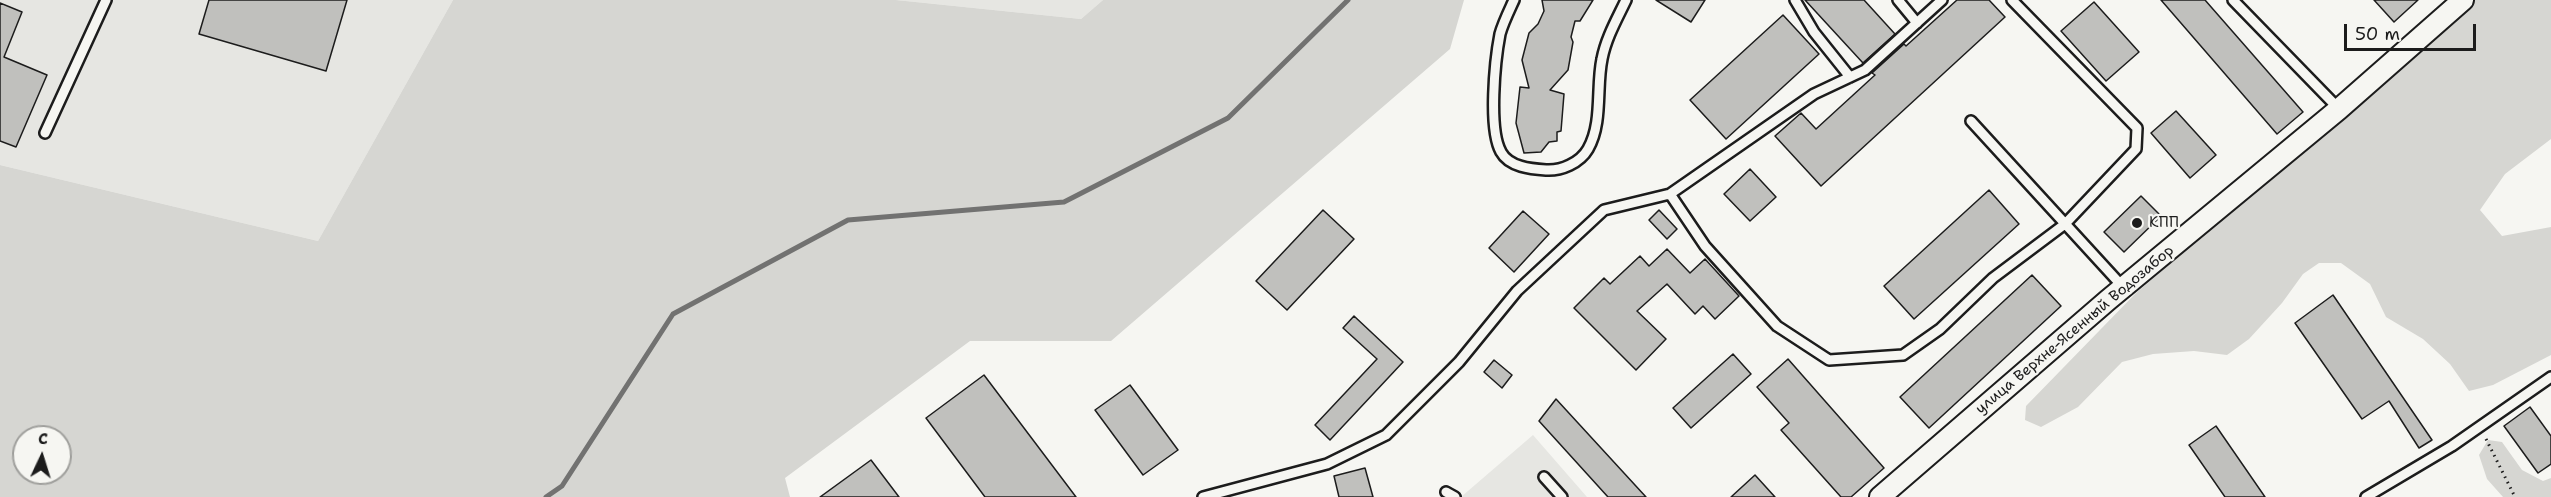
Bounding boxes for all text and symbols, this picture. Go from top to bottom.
scale bar [2347,12,2479,50]
text: 50 m [2355,22,2400,46]
place label: КПП [2149,214,2179,232]
marker: КПП [2130,216,2144,230]
street label: улица Верхне-Ясенный Водозабор [1972,242,2178,418]
north arrow [12,425,72,485]
text: С [38,428,49,449]

